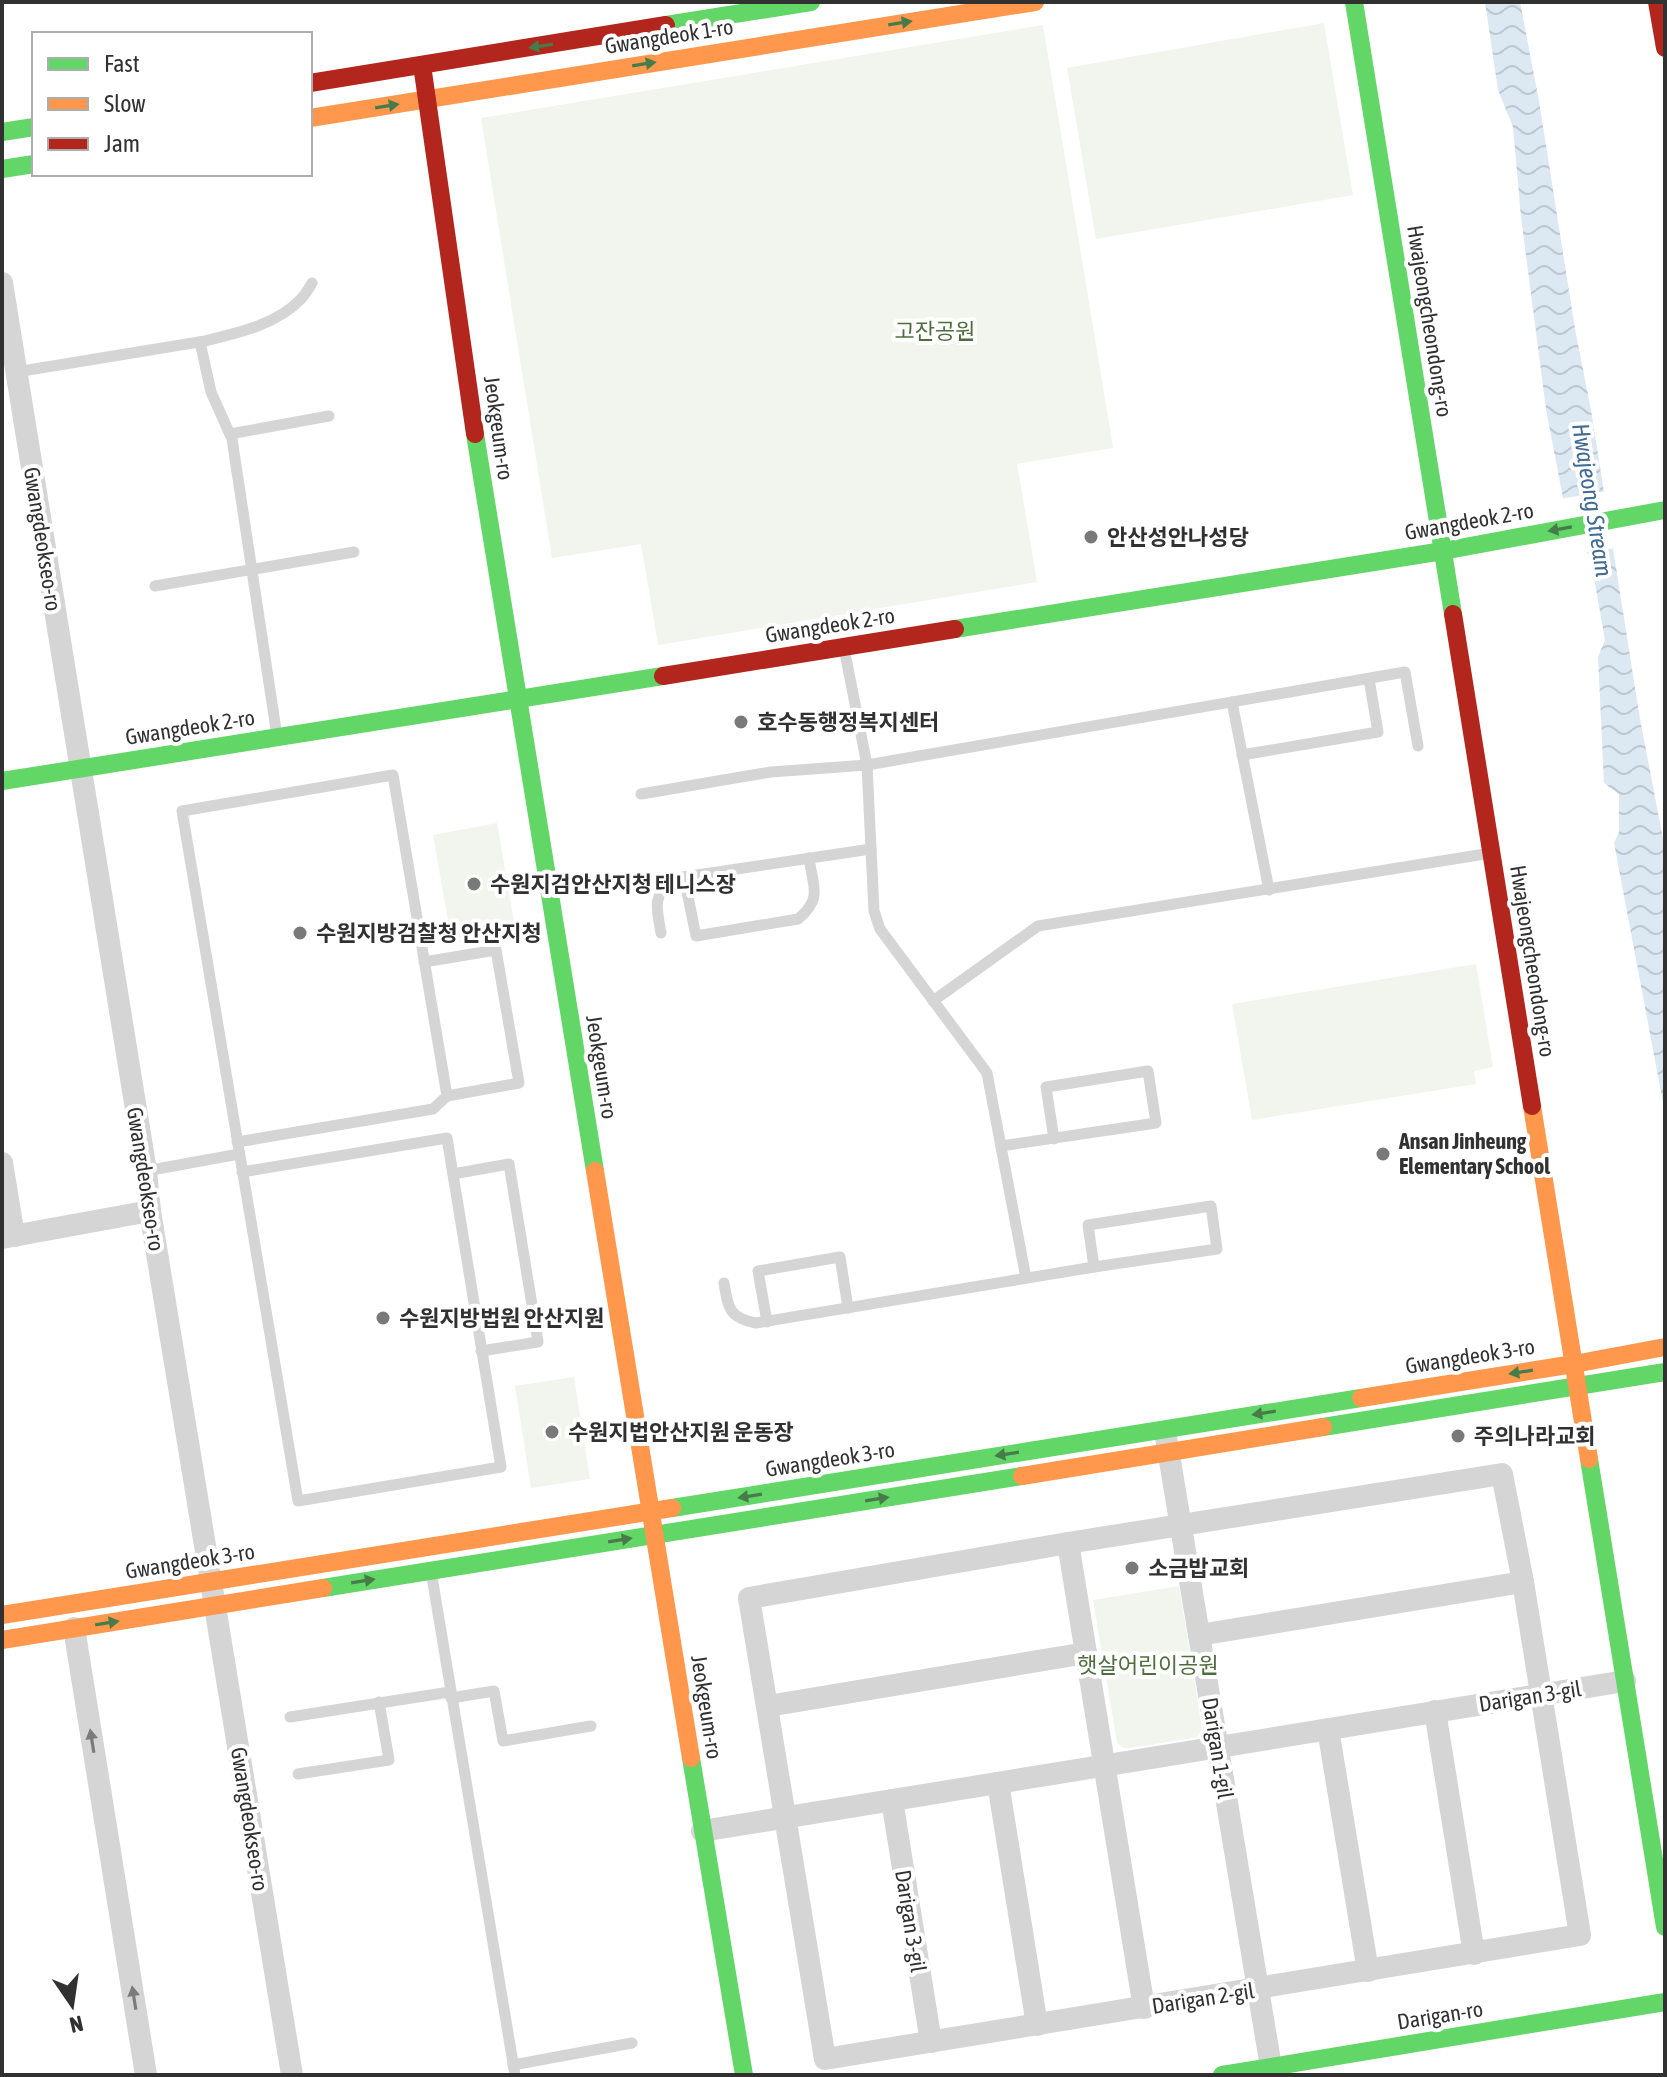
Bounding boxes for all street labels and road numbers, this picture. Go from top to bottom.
street label: Gwangdeok 1-ro [603,13,735,59]
street label: Hwajeongcheondong-ro [1402,223,1458,419]
street label: Jeokgeum-ro [479,374,519,482]
street label: Gwangdeokseo-ro [19,465,67,613]
street label: Gwangdeok 2-ro [1402,497,1536,545]
street label: Gwangdeok 2-ro [764,602,896,648]
street label: Gwangdeok 2-ro [124,704,256,750]
street label: Hwajeongcheondong-ro [1505,863,1561,1059]
street label: Jeokgeum-ro [581,1013,623,1121]
street label: Gwangdeokseo-ro [122,1105,170,1253]
street label: Gwangdeok 3-ro [1404,1333,1536,1379]
street label: Gwangdeok 3-ro [764,1436,896,1482]
street label: Gwangdeok 3-ro [124,1538,256,1584]
street label: Jeokgeum-ro [686,1653,728,1761]
street label: Darigan 3-gil [1477,1675,1583,1717]
street label: Darigan 1-gil [1197,1696,1239,1801]
street label: Gwangdeokseo-ro [226,1745,274,1893]
street label: Darigan 3-gil [890,1868,932,1974]
street label: Darigan 2-gil [1150,1977,1256,2019]
street label: Darigan-ro [1395,1995,1485,2035]

